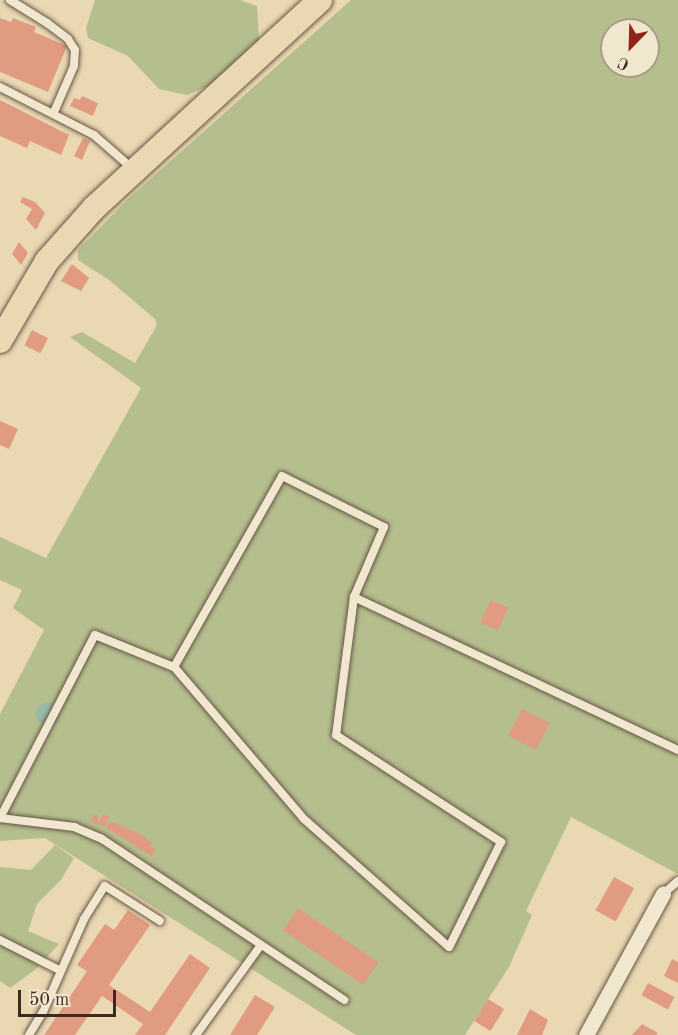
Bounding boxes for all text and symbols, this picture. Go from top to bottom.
north arrow [600,18,660,78]
text: С [616,53,632,72]
scale bar [21,978,118,1016]
text: 50 m [29,991,69,1009]

